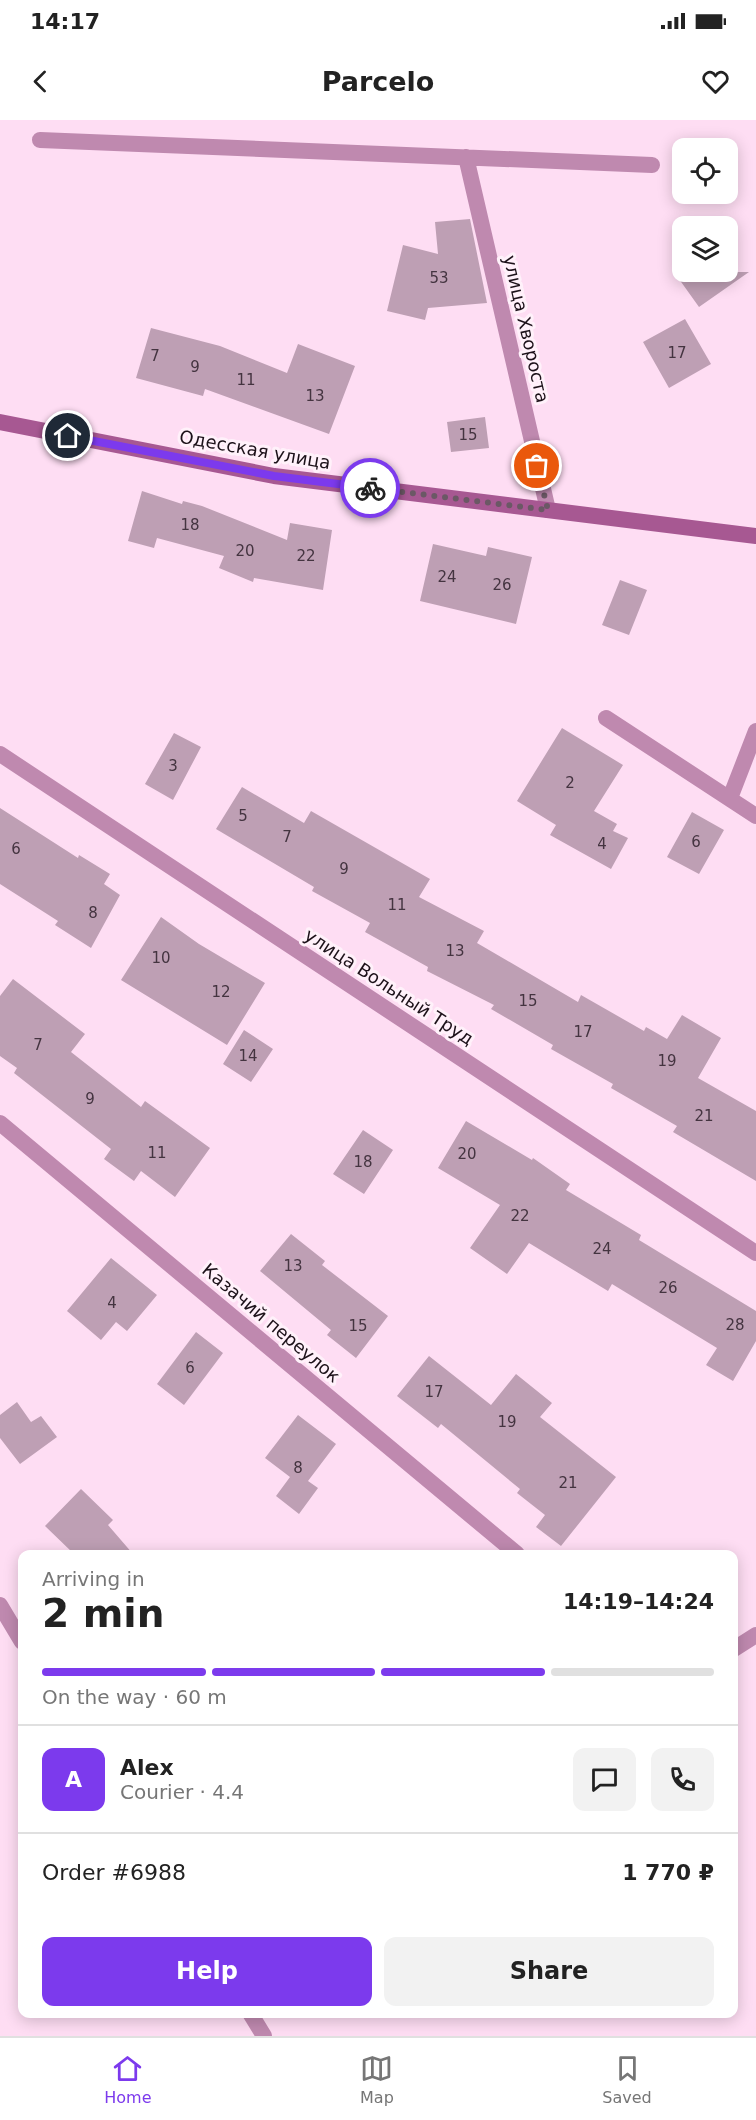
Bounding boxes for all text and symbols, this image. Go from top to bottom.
text: 14:17 [30,9,100,34]
icon: back [24,65,57,98]
icon: heart [699,65,732,98]
text: Parcelo [322,66,434,97]
map controls [672,138,738,282]
button: locate [672,138,738,204]
button: layers [672,216,738,282]
street label: улица Хвороста [499,253,554,405]
house number: 53 [429,269,449,287]
house number: 17 [667,344,687,362]
house number: 7 [150,347,160,365]
house number: 9 [190,358,200,376]
house number: 11 [236,371,256,389]
house number: 13 [305,387,325,405]
pin [42,410,93,461]
icon: home [51,419,84,452]
street label: Одесская улица [178,426,332,473]
house number: 15 [458,426,478,444]
pin [511,440,562,491]
icon: bag [520,449,553,482]
courier [340,458,400,518]
icon: bike [354,472,387,505]
house number: 18 [180,516,200,534]
house number: 20 [235,542,255,560]
house number: 22 [296,547,316,565]
house number: 24 [437,568,457,586]
house number: 26 [492,576,512,594]
house number: 3 [168,757,178,775]
house number: 2 [565,774,575,792]
house number: 5 [238,807,248,825]
house number: 7 [282,828,292,846]
house number: 6 [691,833,701,851]
house number: 4 [597,835,607,853]
house number: 6 [11,840,21,858]
house number: 9 [339,860,349,878]
house number: 11 [387,896,407,914]
house number: 8 [88,904,98,922]
street label: улица Вольный Труд [301,924,478,1049]
house number: 13 [445,942,465,960]
house number: 10 [151,949,171,967]
house number: 12 [211,983,231,1001]
house number: 15 [518,992,538,1010]
house number: 17 [573,1023,593,1041]
house number: 7 [33,1036,43,1054]
house number: 14 [238,1047,258,1065]
house number: 19 [657,1052,677,1070]
house number: 9 [85,1090,95,1108]
house number: 21 [694,1107,714,1125]
house number: 11 [147,1144,167,1162]
house number: 20 [457,1145,477,1163]
house number: 18 [353,1153,373,1171]
house number: 22 [510,1207,530,1225]
house number: 24 [592,1240,612,1258]
house number: 13 [283,1257,303,1275]
street label: Казачий переулок [198,1259,345,1387]
house number: 26 [658,1279,678,1297]
house number: 4 [107,1294,117,1312]
house number: 28 [725,1316,745,1334]
house number: 15 [348,1317,368,1335]
house number: 6 [185,1359,195,1377]
house number: 17 [424,1383,444,1401]
house number: 19 [497,1413,517,1431]
house number: 8 [293,1459,303,1477]
house number: 21 [558,1474,578,1492]
text: Arriving in [42,1567,145,1591]
text: 14:19–14:24 [563,1589,714,1614]
text: 2 min [42,1591,164,1636]
text: On the way · 60 m [42,1685,227,1709]
button: chat [573,1748,636,1811]
button: phone [651,1748,714,1811]
text: Alex [120,1755,174,1780]
text: A [65,1767,82,1792]
text: Courier · 4.4 [120,1780,244,1804]
text: Order #6988 [42,1860,186,1885]
text: 1 770 ₽ [622,1860,714,1885]
button: Help [42,1937,372,2006]
button: Share [384,1937,714,2006]
tab: Home [104,2052,152,2107]
tab: Map [360,2052,394,2107]
tab: Saved [602,2052,652,2107]

